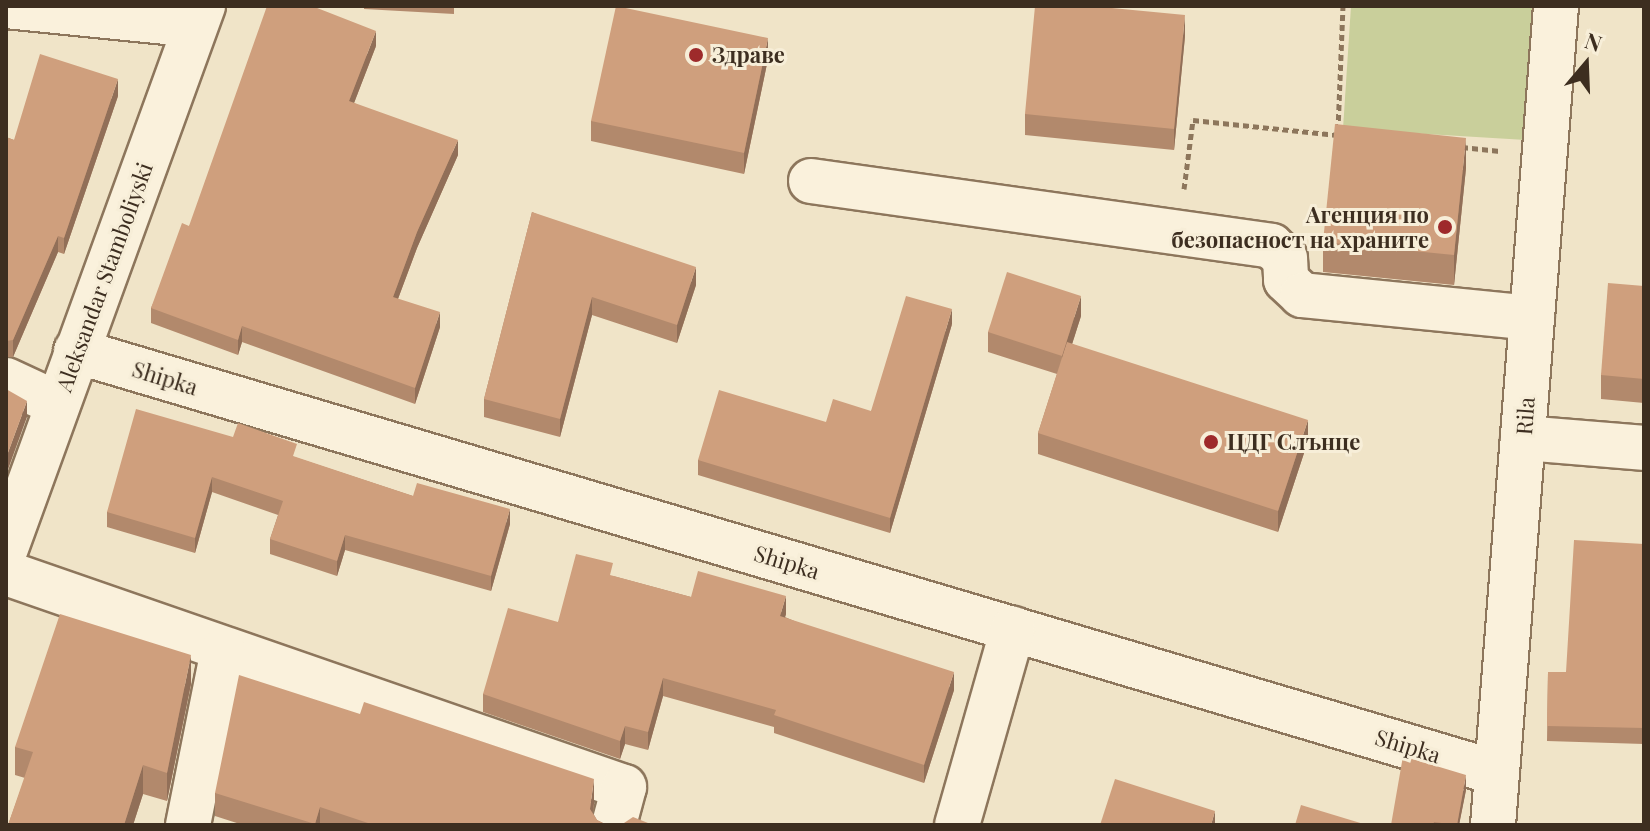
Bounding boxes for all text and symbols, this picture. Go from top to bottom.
north arrow [1546,24,1626,104]
text: N [1581,25,1606,58]
place label: Здраве [712,42,785,68]
marker: Здраве [687,46,705,64]
street label: Aleksandar Stamboliyski [50,159,158,395]
place label: Агенция по безопасност на храните [1171,201,1429,252]
marker: Агенция по безопасност на храните [1436,218,1454,236]
street label: Shipka [129,356,201,400]
street label: Rila [1511,396,1539,436]
place label: ЦДГ Слънце [1227,429,1360,455]
marker: ЦДГ Слънце [1202,433,1220,451]
street label: Shipka [751,540,823,584]
street label: Shipka [1372,724,1444,768]

